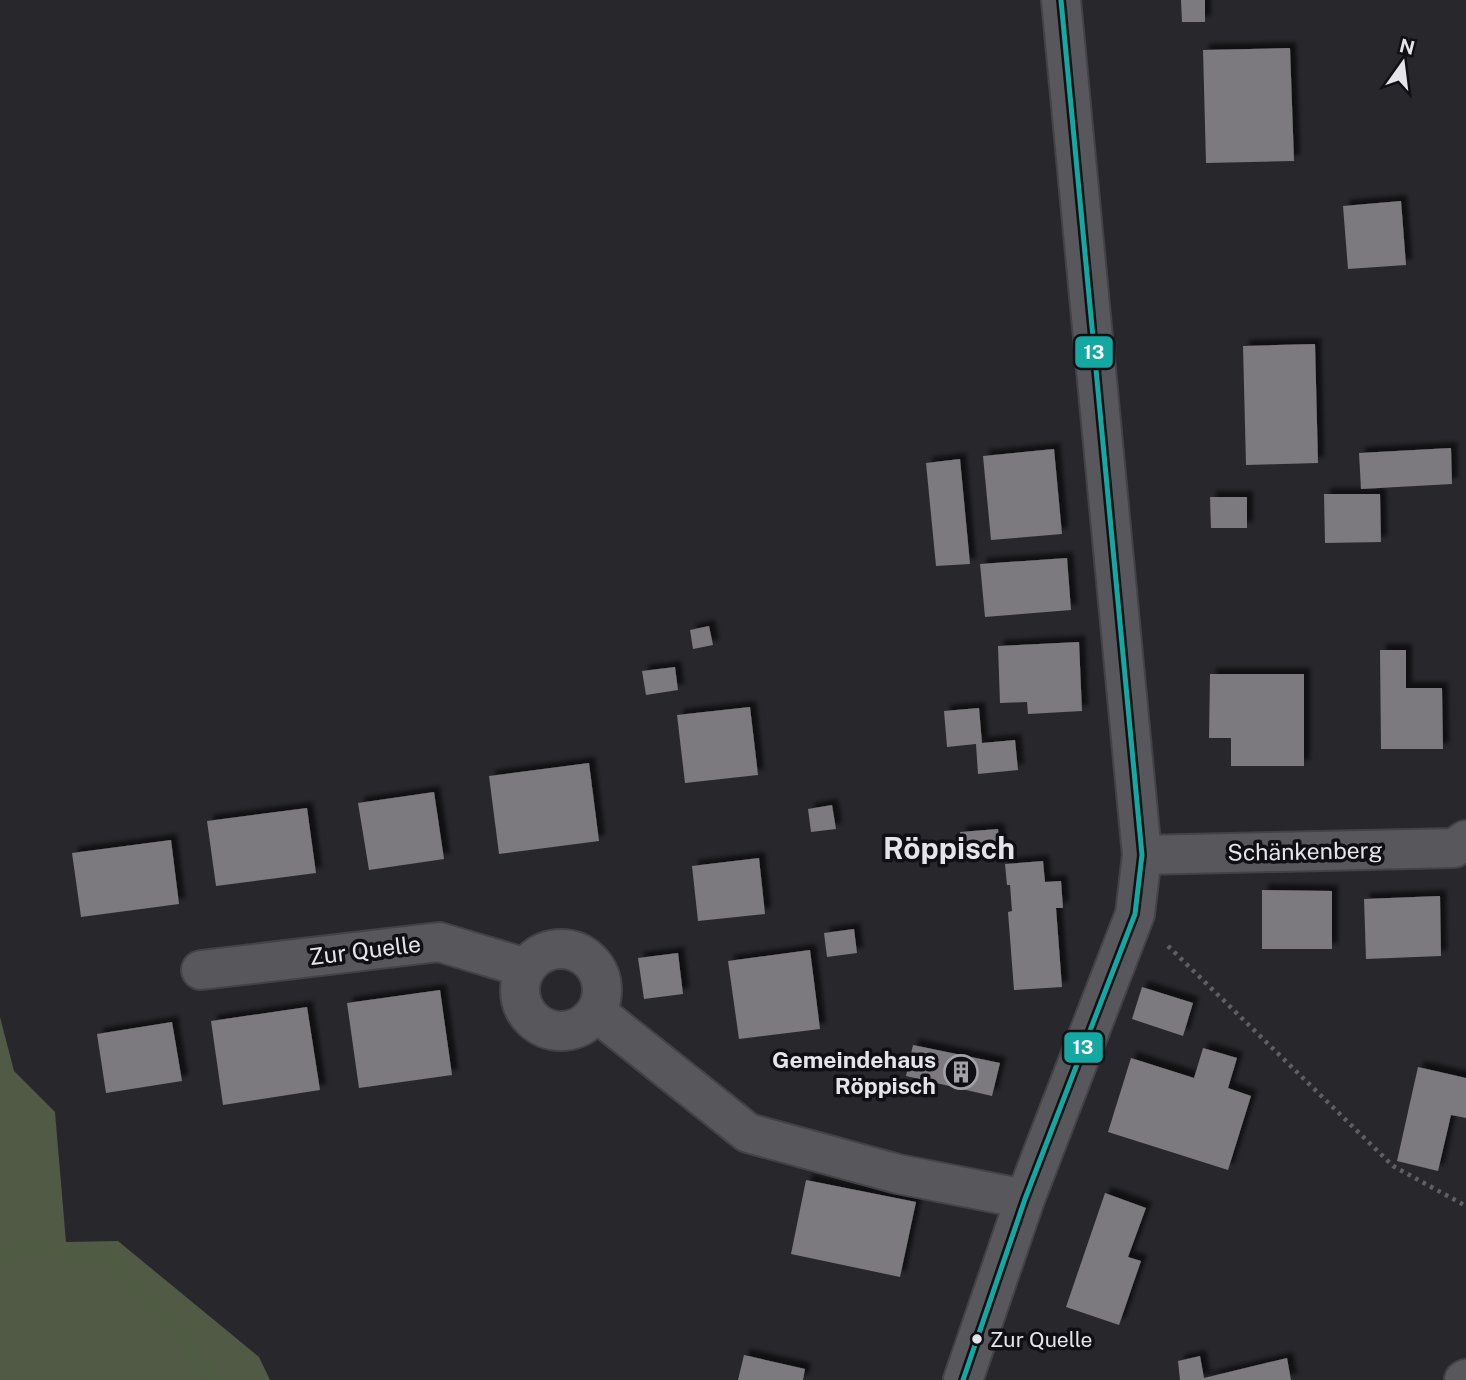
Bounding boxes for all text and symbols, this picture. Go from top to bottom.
north arrow [1368,28,1438,98]
text: N [1397,34,1417,59]
line badge: 13 [1074,335,1114,369]
text: 13 [1084,341,1104,363]
district label: Röppisch [883,830,1015,866]
street label: Schänkenberg [1227,836,1383,866]
street label: Zur Quelle [308,930,422,970]
line badge: 13 [1063,1031,1104,1064]
text: 13 [1073,1036,1093,1058]
place label: Gemeindehaus Röppisch [772,1046,936,1099]
building icon: Gemeindehaus Röppisch [942,1053,980,1091]
place label: Zur Quelle [990,1327,1093,1352]
marker: Zur Quelle [970,1332,984,1346]

